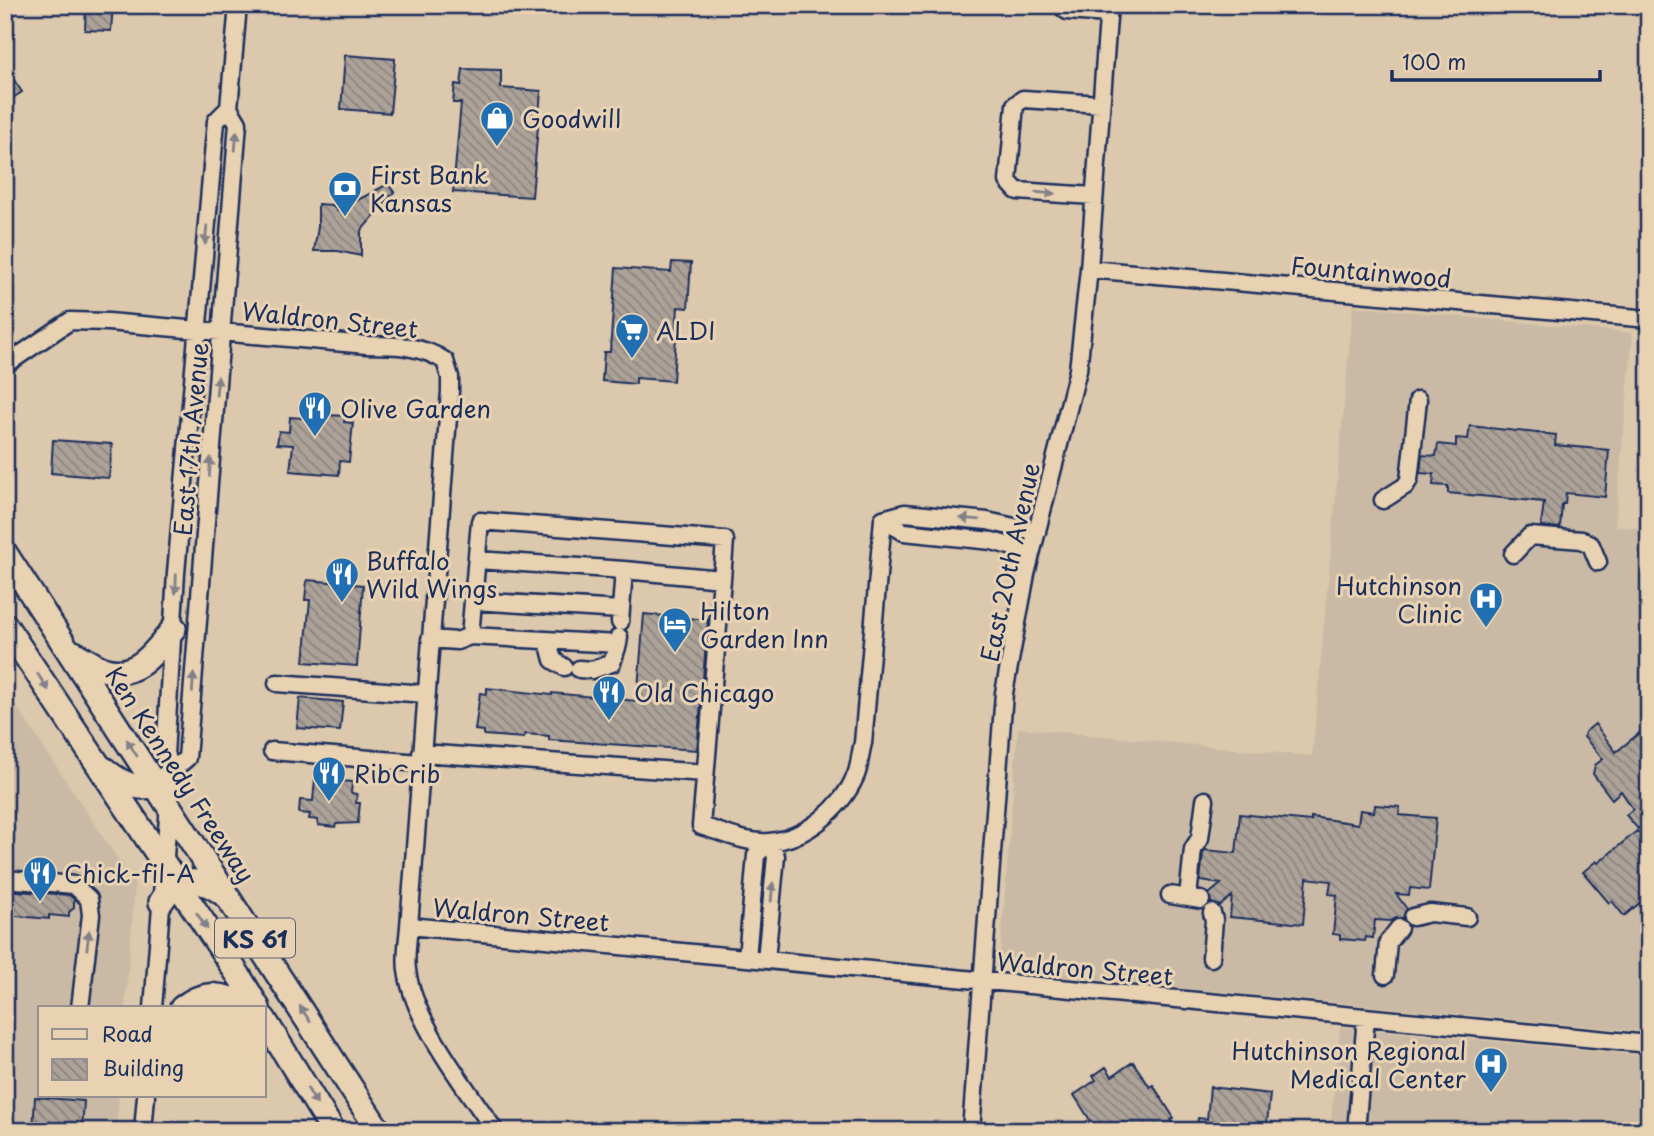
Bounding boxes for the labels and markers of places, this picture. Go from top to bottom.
shop icon: Goodwill [478,99,516,148]
place label: Goodwill [522,100,621,136]
place label: First Bank Kansas [370,156,488,220]
bank icon: First Bank Kansas [326,169,364,218]
supermarket icon: ALDI [613,311,651,360]
place label: ALDI [656,312,716,348]
restaurant icon: Olive Garden [296,389,334,438]
place label: Olive Garden [340,390,491,426]
place label: Buffalo Wild Wings [366,542,497,606]
restaurant icon: Buffalo Wild Wings [323,555,361,604]
place label: Hutchinson Clinic [1336,567,1462,631]
hospital icon: Hutchinson Clinic [1467,580,1505,629]
place label: Hilton Garden Inn [700,592,829,656]
hotel icon: Hilton Garden Inn [656,605,694,654]
restaurant icon: Old Chicago [590,673,628,722]
place label: Old Chicago [634,674,774,710]
restaurant icon: RibCrib [310,754,348,803]
place label: RibCrib [354,755,440,791]
restaurant icon: Chick-fil-A [21,854,59,903]
place label: Chick-fil-A [64,855,195,891]
place label: Hutchinson Regional Medical Center [1232,1032,1467,1096]
hospital icon: Hutchinson Regional Medical Center [1472,1045,1510,1094]

